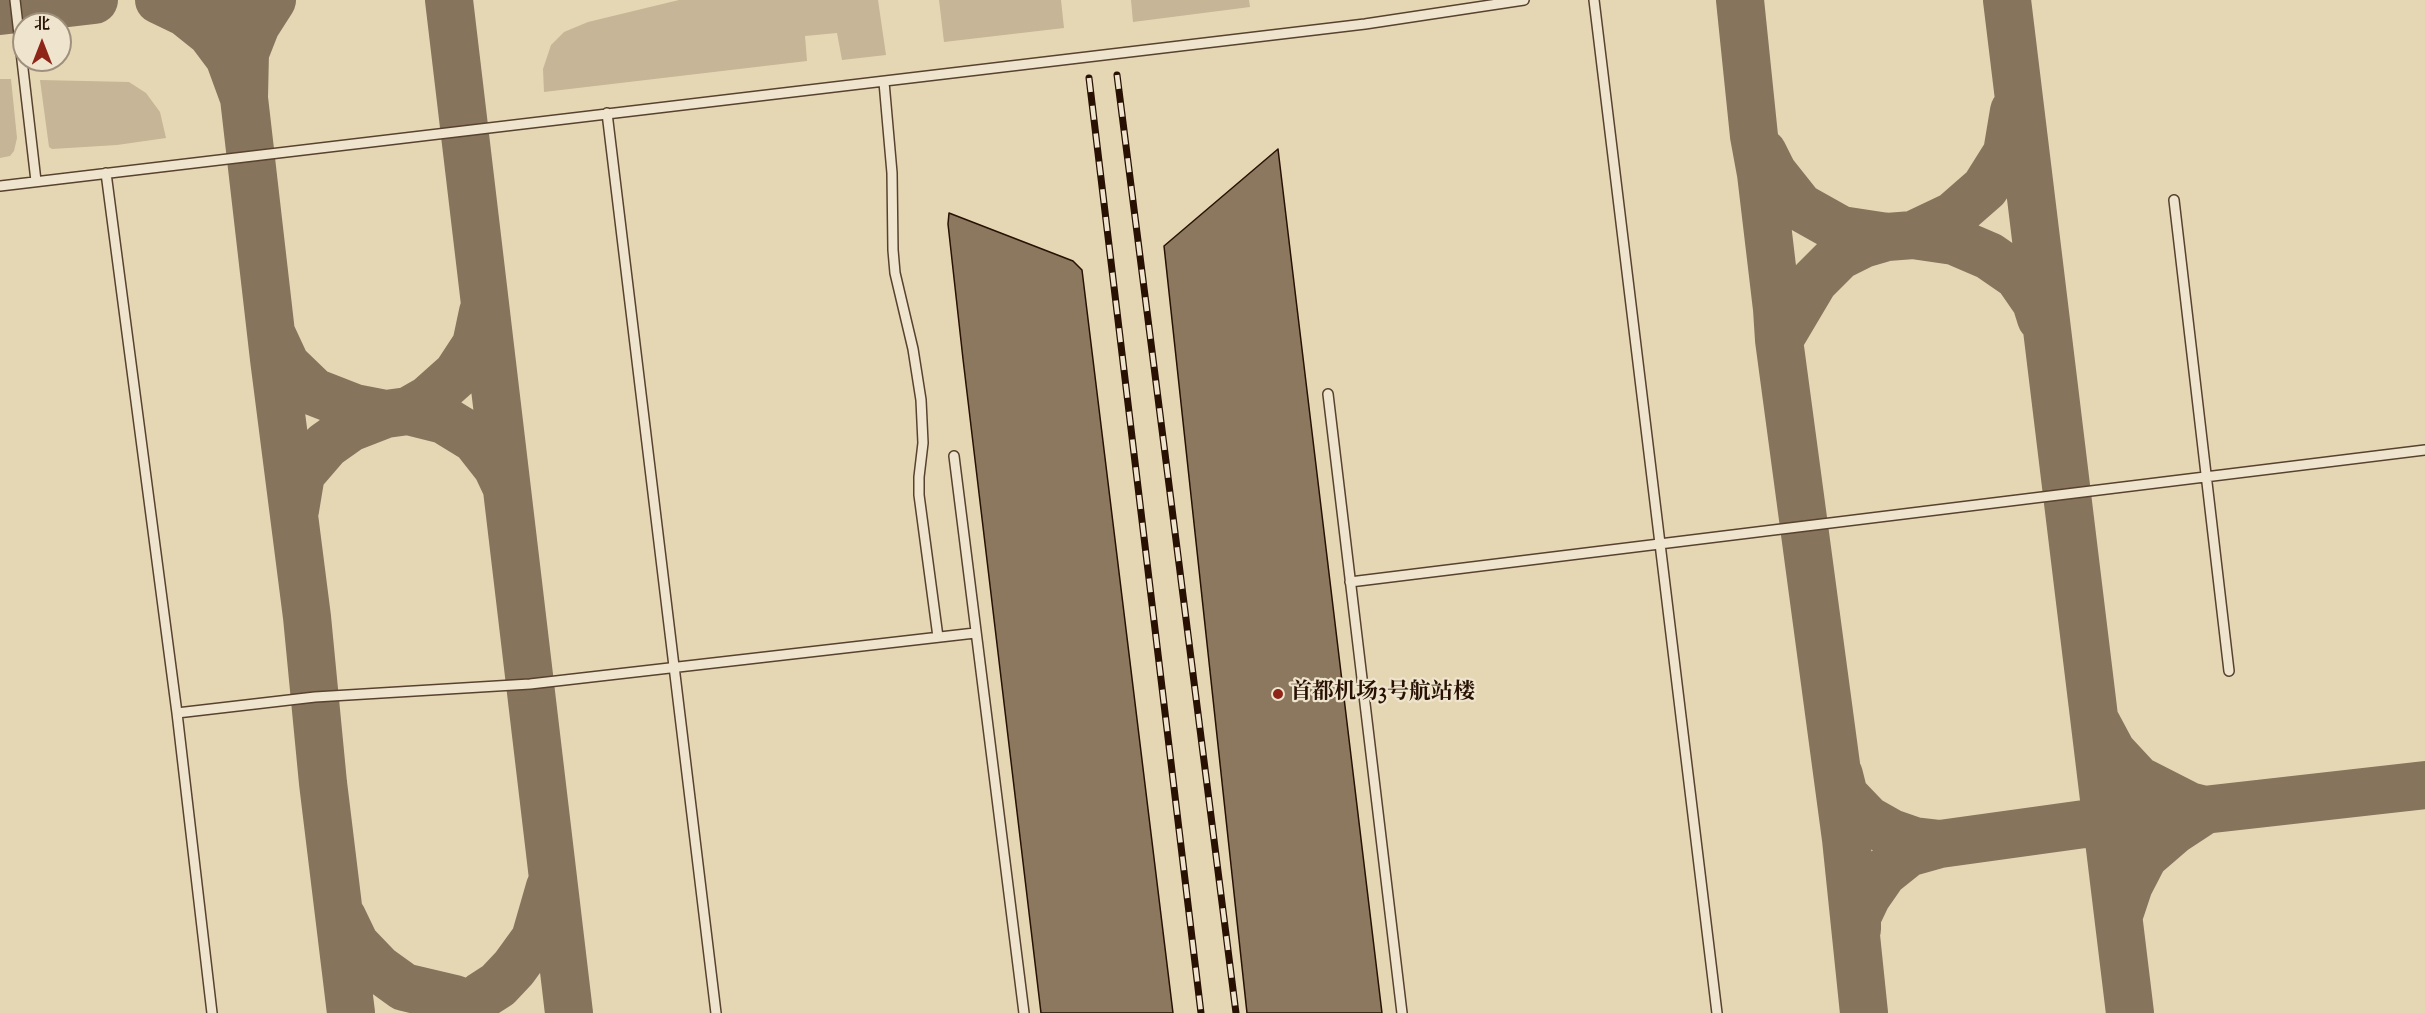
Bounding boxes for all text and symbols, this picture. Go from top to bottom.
north arrow [12,12,72,72]
text: 北 [34,14,50,37]
place label: 首都机场3号航站楼 [1290,681,1475,707]
marker: 首都机场3号航站楼 [1271,687,1285,701]

